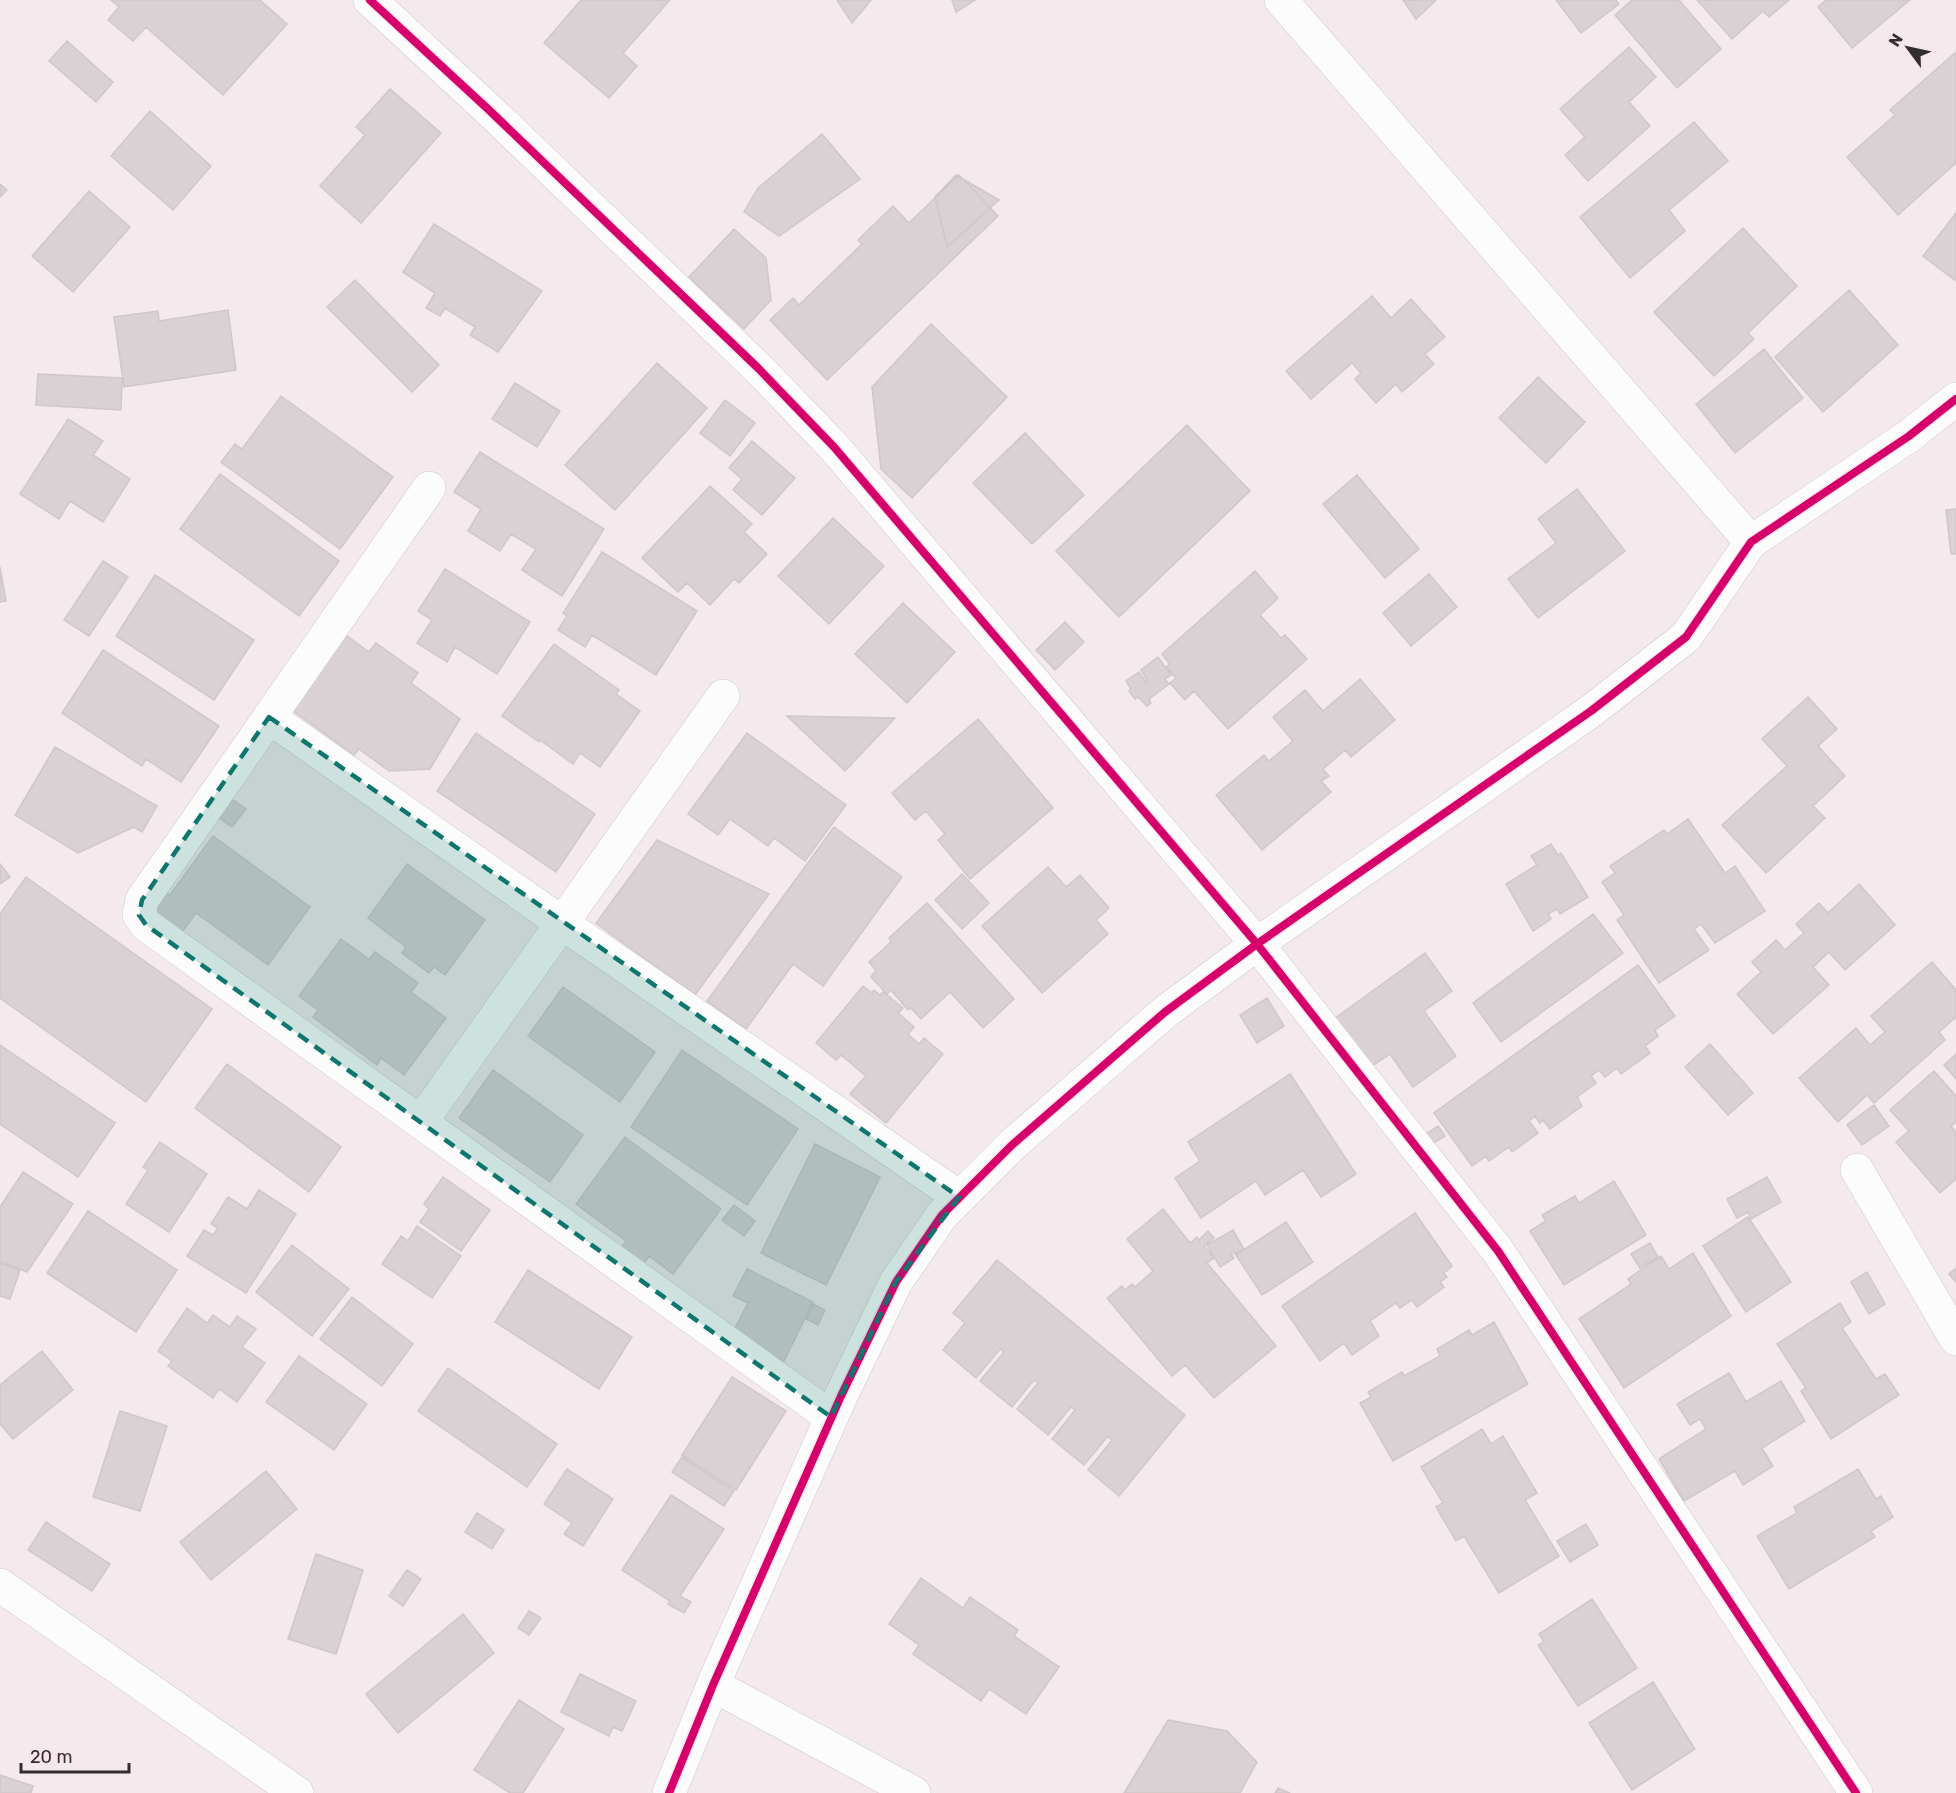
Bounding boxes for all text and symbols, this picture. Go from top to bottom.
north arrow [1878,18,1938,78]
text: N [1885,30,1907,50]
scale bar [21,1736,129,1774]
text: 20 m [30,1746,72,1768]

